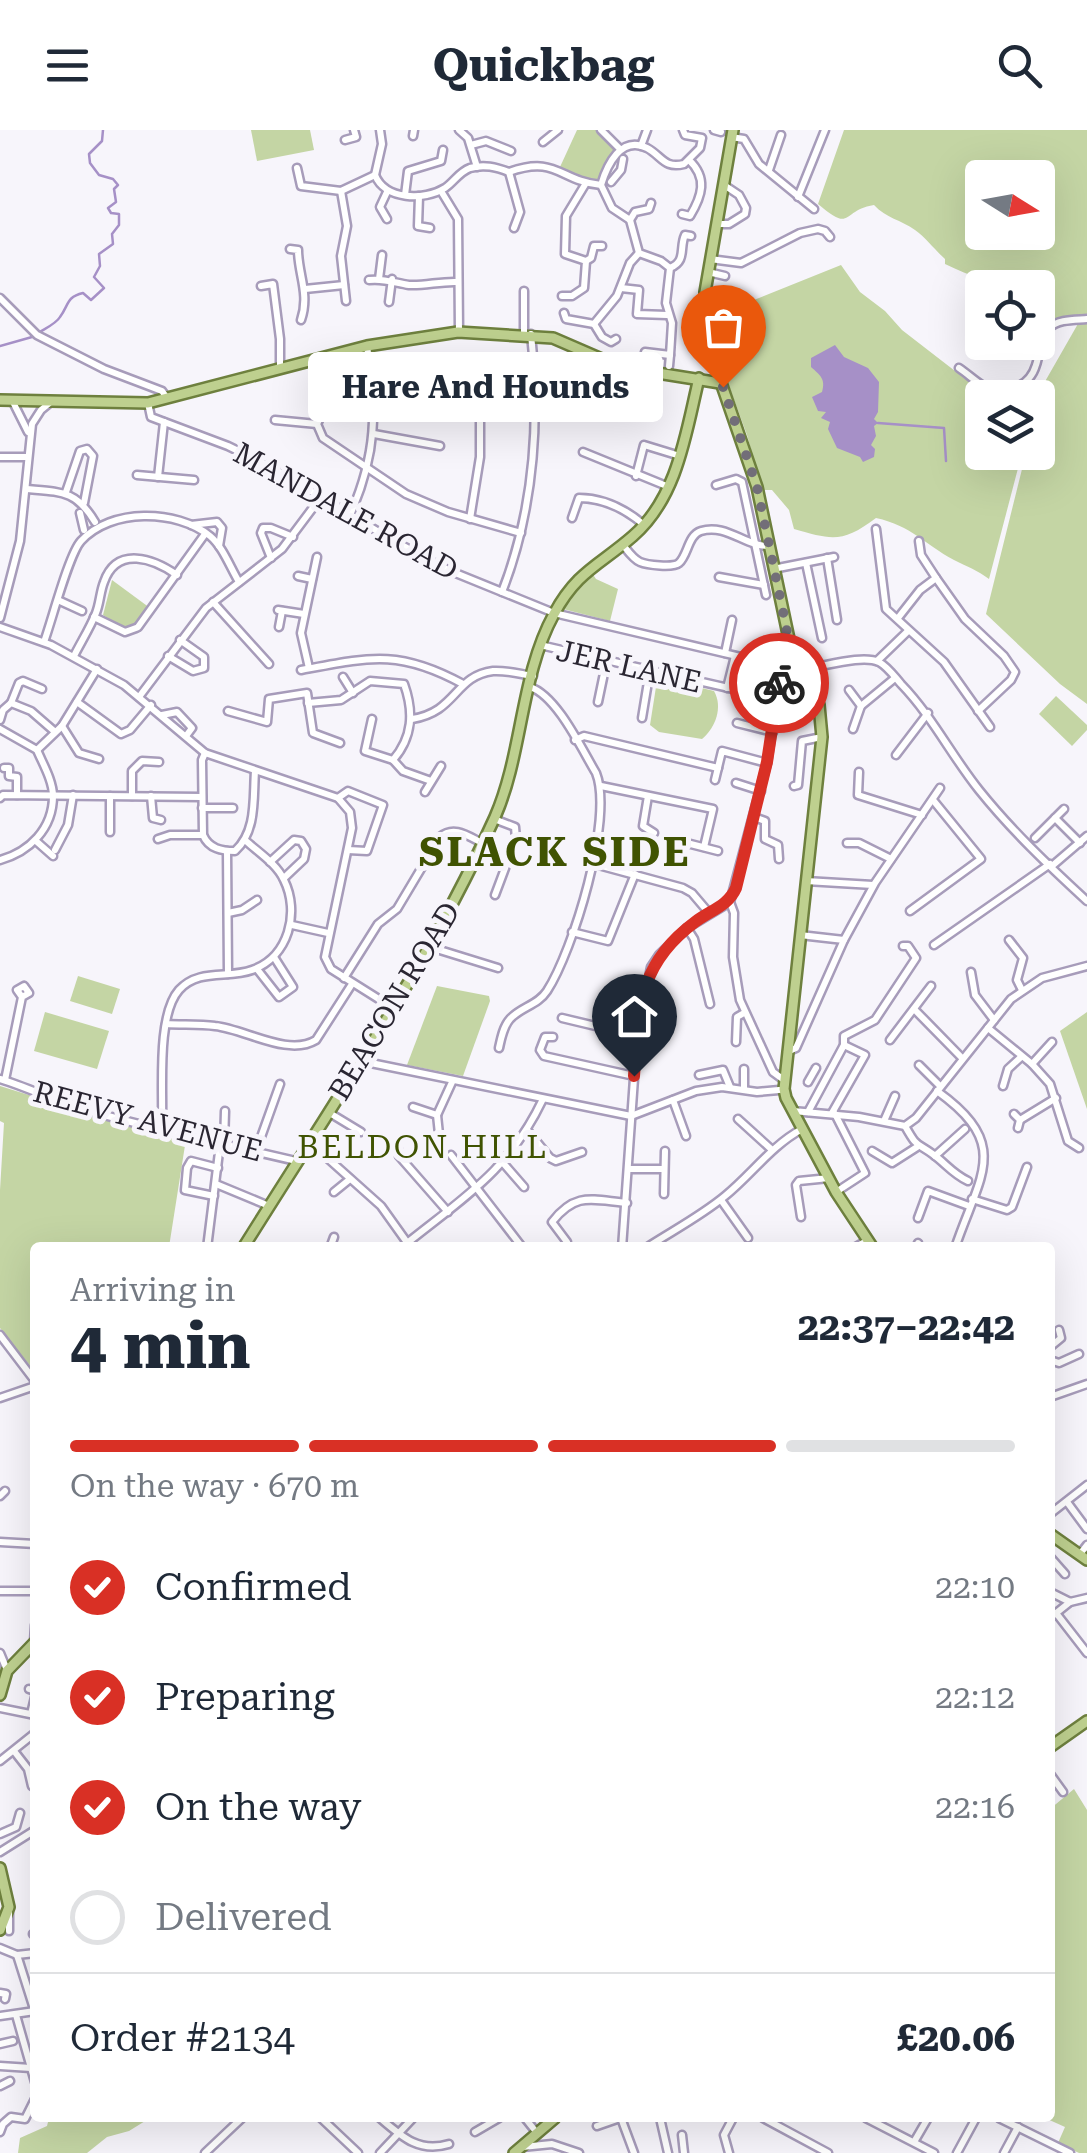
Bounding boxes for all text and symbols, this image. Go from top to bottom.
icon: menu [40,38,95,93]
icon: search [992,38,1047,93]
text: Quickbag [433,39,654,92]
north arrow [965,160,1055,250]
map controls [965,160,1055,470]
button: locate [965,270,1055,360]
pin [681,285,766,388]
icon: bag [696,300,751,355]
callout: Hare And Hounds [308,352,663,422]
text: Hare And Hounds [342,368,629,406]
button: layers [965,380,1055,470]
street label: MANDALE ROAD [228,435,464,587]
street label: JER LANE [553,632,705,700]
courier [729,633,829,733]
icon: bike [752,656,807,711]
district label: SLACK SIDE [419,829,691,876]
street label: BEACON ROAD [321,896,467,1106]
pin [592,974,677,1077]
icon: home [607,989,662,1044]
street label: REEVY AVENUE [30,1074,266,1168]
district label: BELDON HILL [297,1128,549,1166]
text: Arriving in [70,1271,235,1309]
text: 22:37–22:42 [798,1305,1015,1349]
text: 4 min [70,1308,251,1384]
text: On the way · 670 m [70,1467,359,1505]
icon: check [70,1560,125,1615]
text: Confirmed [155,1565,352,1609]
text: 22:10 [935,1568,1015,1606]
icon: check [70,1670,125,1725]
text: Preparing [155,1675,335,1719]
text: 22:12 [935,1678,1015,1716]
icon: check [70,1780,125,1835]
text: On the way [155,1785,361,1829]
text: 22:16 [935,1788,1015,1826]
text: Delivered [155,1895,332,1939]
text: Order #2134 [70,2016,295,2060]
text: £20.06 [897,2016,1015,2060]

